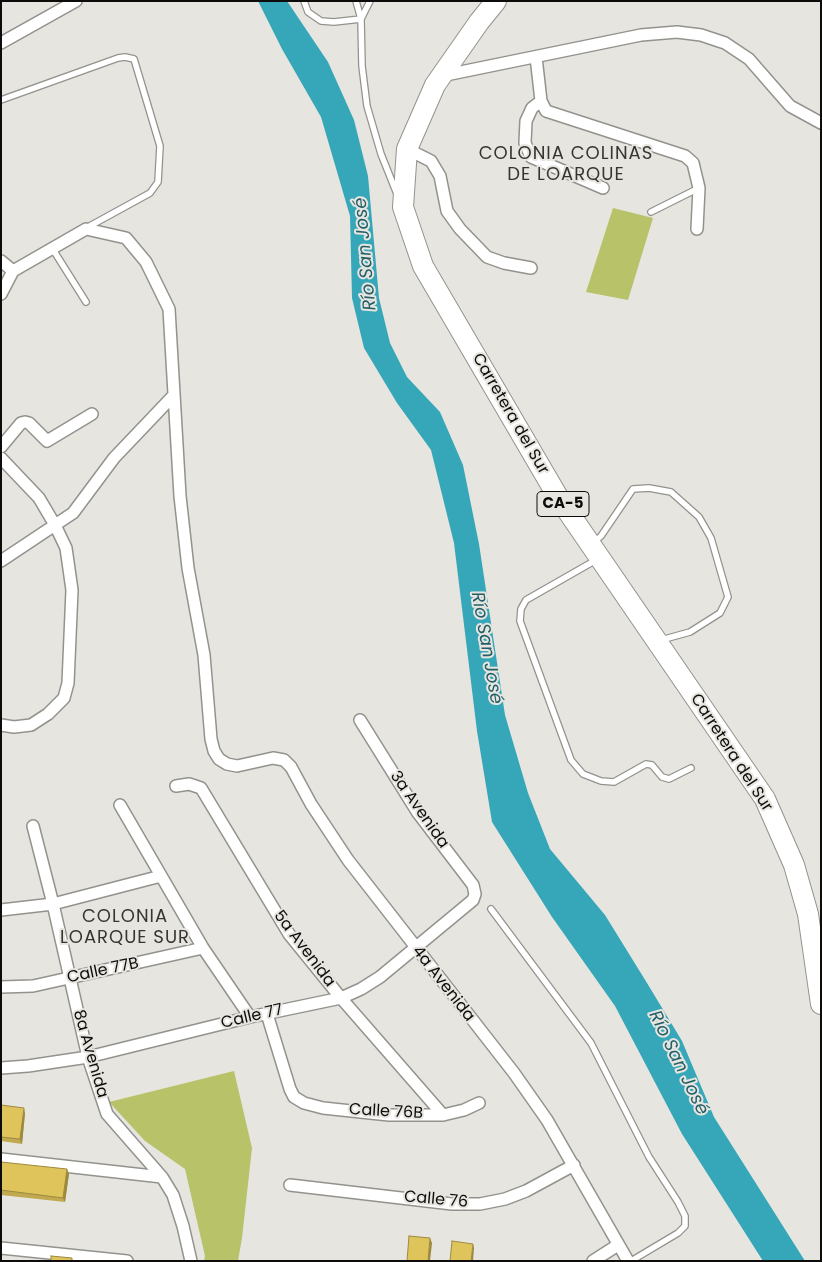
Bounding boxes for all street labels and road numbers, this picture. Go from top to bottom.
street label: Carretera del Sur [468,350,552,478]
road number: CA-5 [537,492,589,516]
street label: Carretera del Sur [686,691,776,815]
street label: 3a Avenida [385,768,453,852]
street label: 5a Avenida [269,907,339,991]
street label: 4a Avenida [408,942,478,1026]
street label: Calle 77B [66,954,140,988]
street label: Calle 77 [219,1001,285,1033]
street label: 8a Avenida [68,1008,112,1100]
street label: Calle 76B [349,1100,423,1124]
street label: Calle 76 [403,1188,469,1212]

